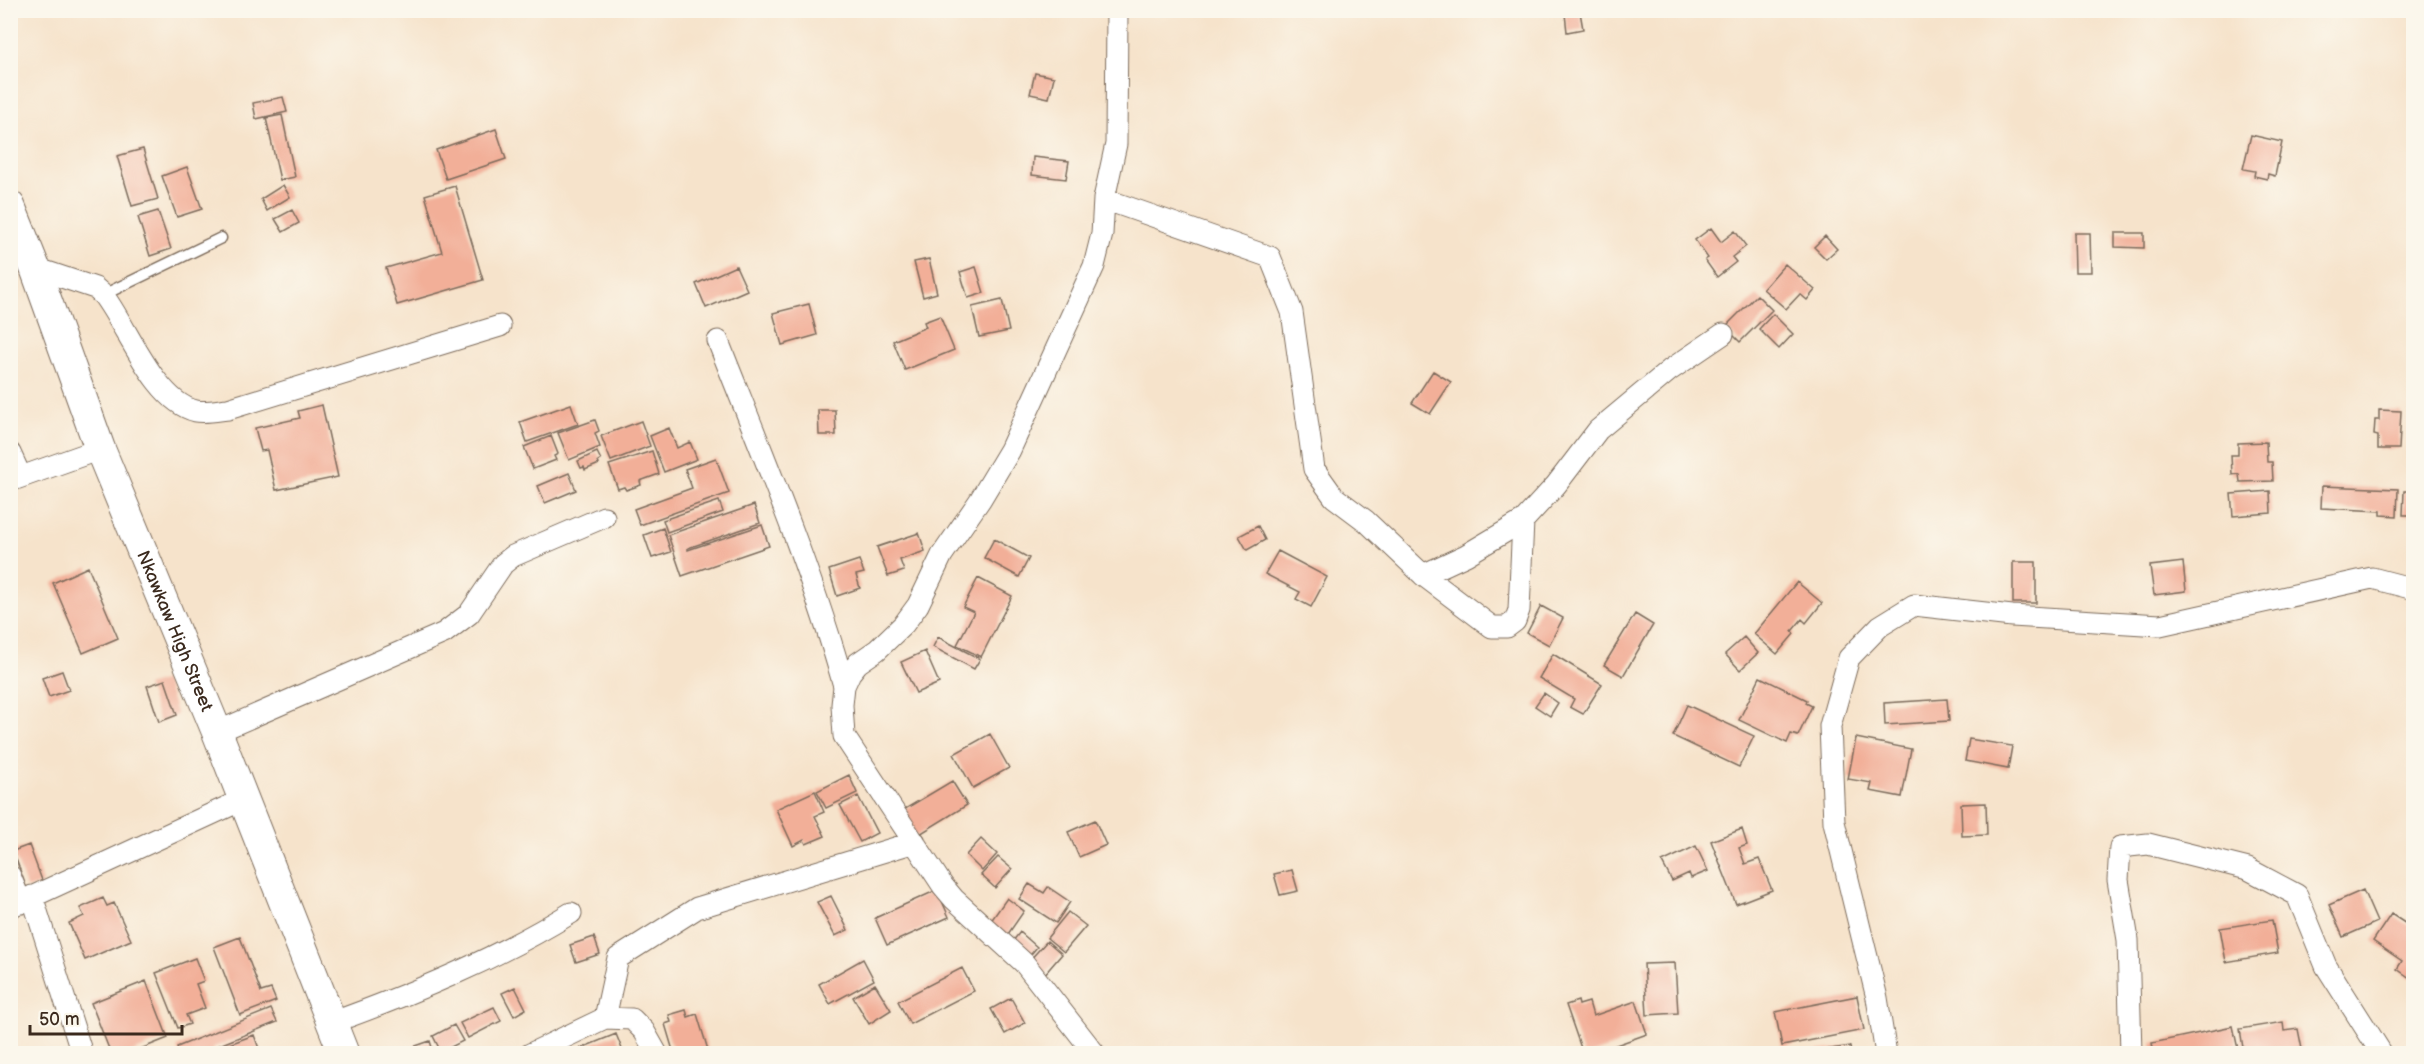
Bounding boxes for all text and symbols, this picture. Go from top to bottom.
street label: Nkawkaw High Street [132,548,217,715]
scale bar [30,998,182,1036]
text: 50 m [39,1009,80,1030]

